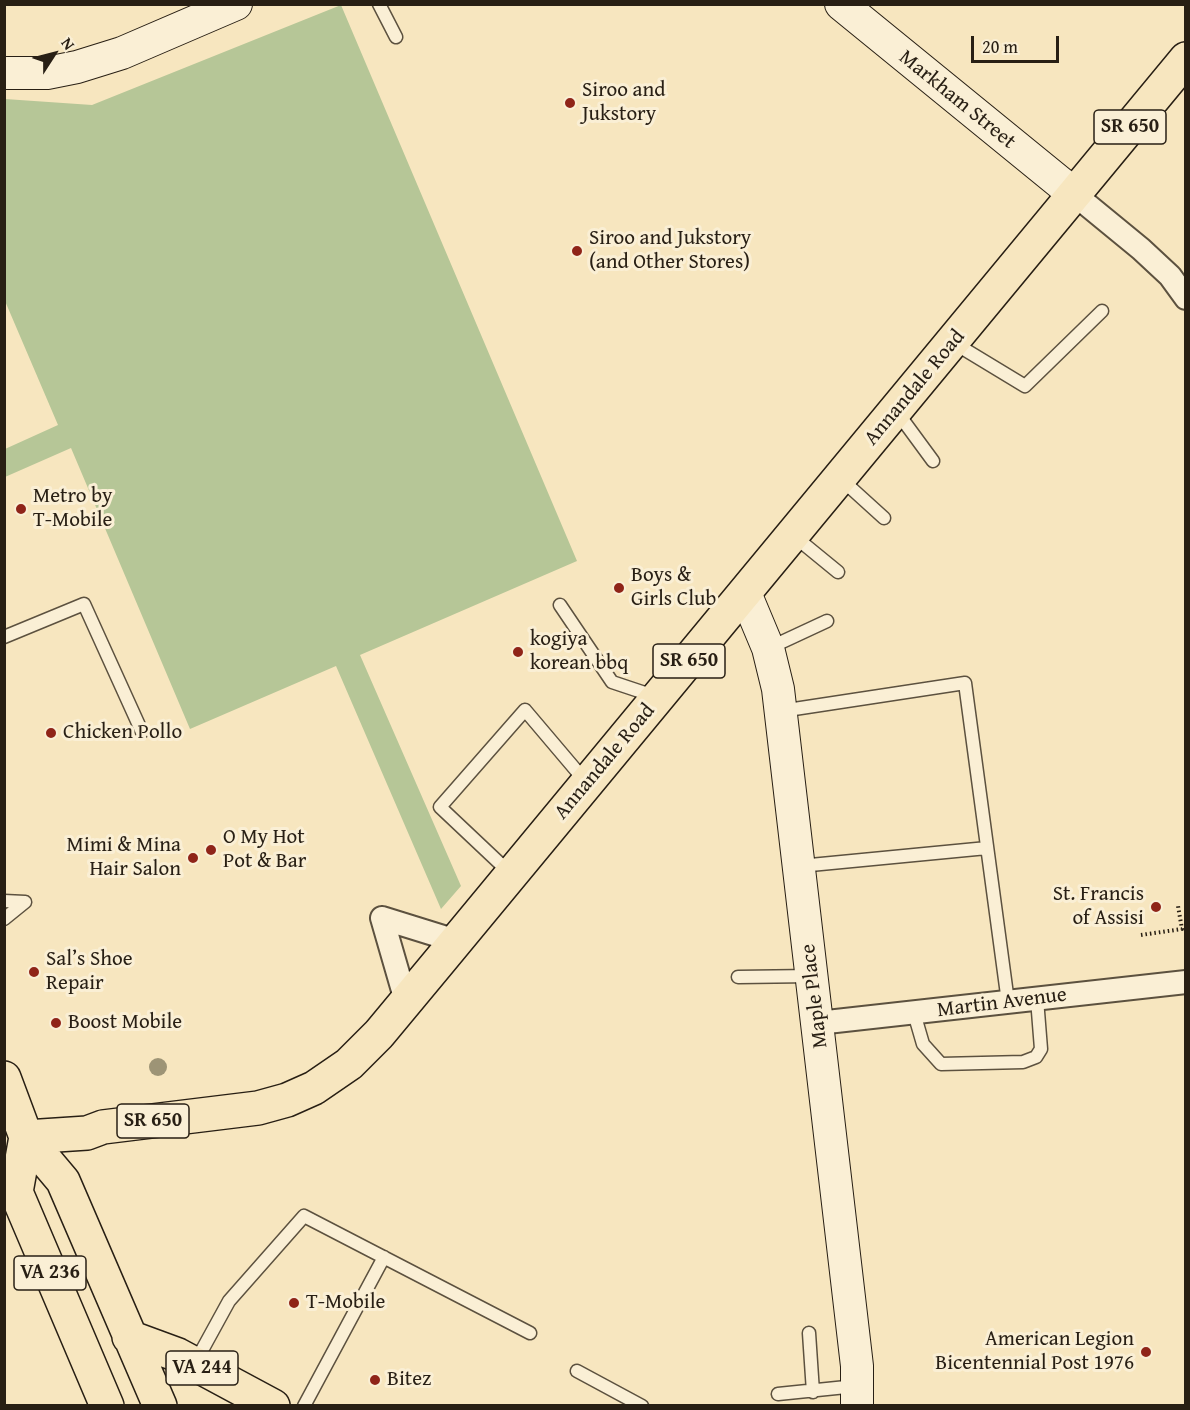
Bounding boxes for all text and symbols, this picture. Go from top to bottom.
north arrow [24,24,84,84]
scale bar [974,24,1062,62]
text: N [56,32,81,55]
text: 20 m [982,33,1018,60]
street label: Markham Street [893,45,1021,155]
place label: Siroo and Jukstory [582,78,665,128]
marker: Siroo and Jukstory [563,96,577,110]
road number: SR 650 [1094,110,1166,144]
place label: Siroo and Jukstory (and Other Stores) [589,226,751,276]
marker: Siroo and Jukstory (and Other Stores) [570,244,584,258]
street label: Annandale Road [859,325,971,451]
place label: Metro by T-Mobile [33,484,112,534]
marker: Metro by T-Mobile [14,502,28,516]
place label: Boys & Girls Club [631,563,716,613]
marker: Boys & Girls Club [612,581,626,595]
place label: kogiya korean bbq [530,627,628,677]
road number: SR 650 [653,644,725,678]
marker: kogiya korean bbq [511,645,525,659]
street label: Annandale Road [549,699,661,825]
place label: Chicken Pollo [63,720,182,746]
marker: Chicken Pollo [44,726,58,740]
place label: O My Hot Pot & Bar [223,825,306,875]
place label: Mimi & Mina Hair Salon [67,833,181,883]
marker: O My Hot Pot & Bar [204,843,218,857]
marker: Mimi & Mina Hair Salon [186,851,200,865]
place label: St. Francis of Assisi [1053,882,1144,932]
marker: St. Francis of Assisi [1149,900,1163,914]
street label: Maple Place [796,942,834,1050]
place label: Sal’s Shoe Repair [46,947,133,997]
marker: Sal’s Shoe Repair [27,965,41,979]
street label: Martin Avenue [936,983,1068,1023]
place label: Boost Mobile [68,1010,182,1036]
marker: Boost Mobile [49,1016,63,1030]
road number: SR 650 [117,1104,189,1138]
road number: VA 236 [14,1256,86,1290]
place label: T-Mobile [306,1290,385,1316]
marker: T-Mobile [287,1296,301,1310]
place label: American Legion Bicentennial Post 1976 [935,1327,1134,1377]
marker: American Legion Bicentennial Post 1976 [1139,1345,1153,1359]
road number: VA 244 [166,1351,238,1385]
place label: Bitez [387,1367,431,1393]
marker: Bitez [368,1373,382,1387]

